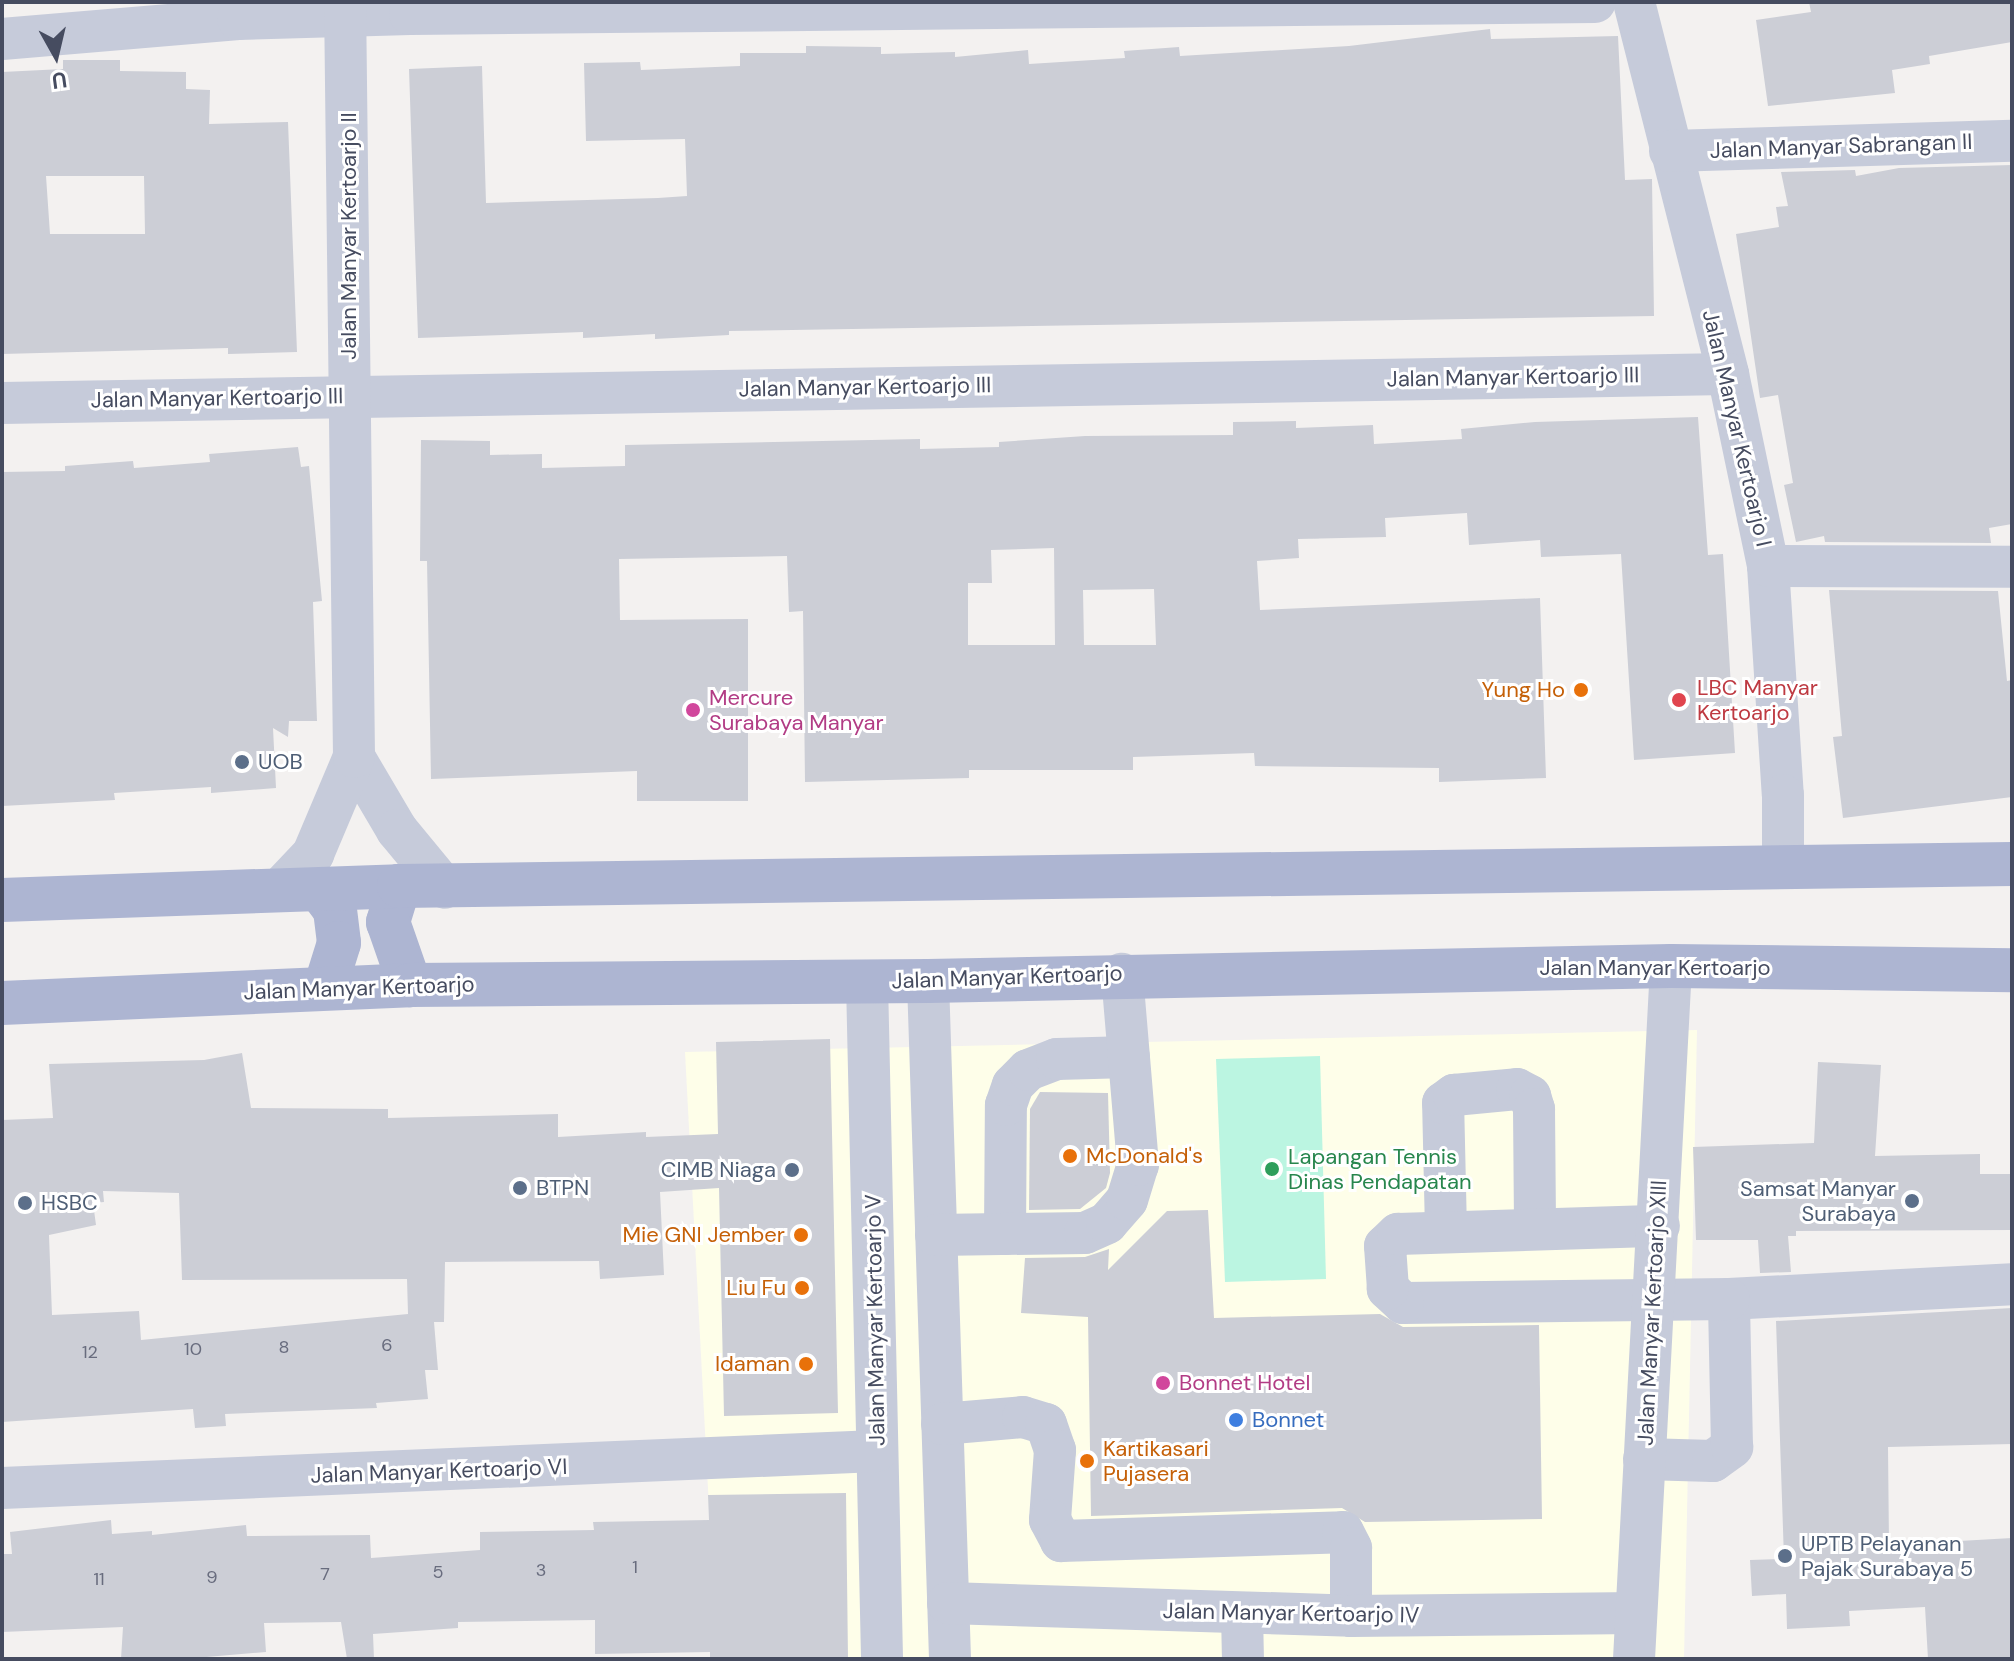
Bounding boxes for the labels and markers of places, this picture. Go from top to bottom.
place label: LBC Manyar Kertoarjo [1697,674,1818,726]
place label: Yung Ho [1481,677,1565,703]
marker: Yung Ho [1572,681,1590,699]
place label: Mercure Surabaya Manyar [709,684,884,736]
marker: LBC Manyar Kertoarjo [1668,689,1690,711]
marker: Mercure Surabaya Manyar [684,701,702,719]
place label: UOB [258,749,303,775]
marker: UOB [233,753,251,771]
place label: McDonald's [1086,1143,1203,1169]
place label: Lapangan Tennis Dinas Pendapatan [1288,1143,1472,1194]
marker: McDonald's [1061,1147,1079,1165]
place label: CIMB Niaga [661,1157,776,1183]
marker: Lapangan Tennis Dinas Pendapatan [1263,1160,1281,1178]
marker: CIMB Niaga [783,1161,801,1179]
place label: BTPN [536,1175,589,1201]
place label: Samsat Manyar Surabaya [1740,1175,1896,1226]
marker: BTPN [511,1179,529,1197]
place label: HSBC [41,1190,98,1216]
marker: Samsat Manyar Surabaya [1903,1192,1921,1210]
marker: HSBC [16,1194,34,1212]
place label: Mie GNI Jember [622,1222,785,1248]
marker: Mie GNI Jember [792,1226,810,1244]
place label: Liu Fu [726,1275,786,1301]
marker: Liu Fu [793,1279,811,1297]
place label: Idaman [715,1351,790,1377]
marker: Idaman [797,1355,815,1373]
place label: Bonnet Hotel [1179,1370,1310,1396]
marker: Bonnet Hotel [1154,1374,1172,1392]
place label: Bonnet [1252,1407,1324,1433]
marker: Bonnet [1227,1411,1245,1429]
place label: Kartikasari Pujasera [1103,1435,1209,1486]
marker: Kartikasari Pujasera [1078,1452,1096,1470]
place label: UPTB Pelayanan Pajak Surabaya 5 [1801,1530,1973,1582]
marker: UPTB Pelayanan Pajak Surabaya 5 [1776,1547,1794,1565]

